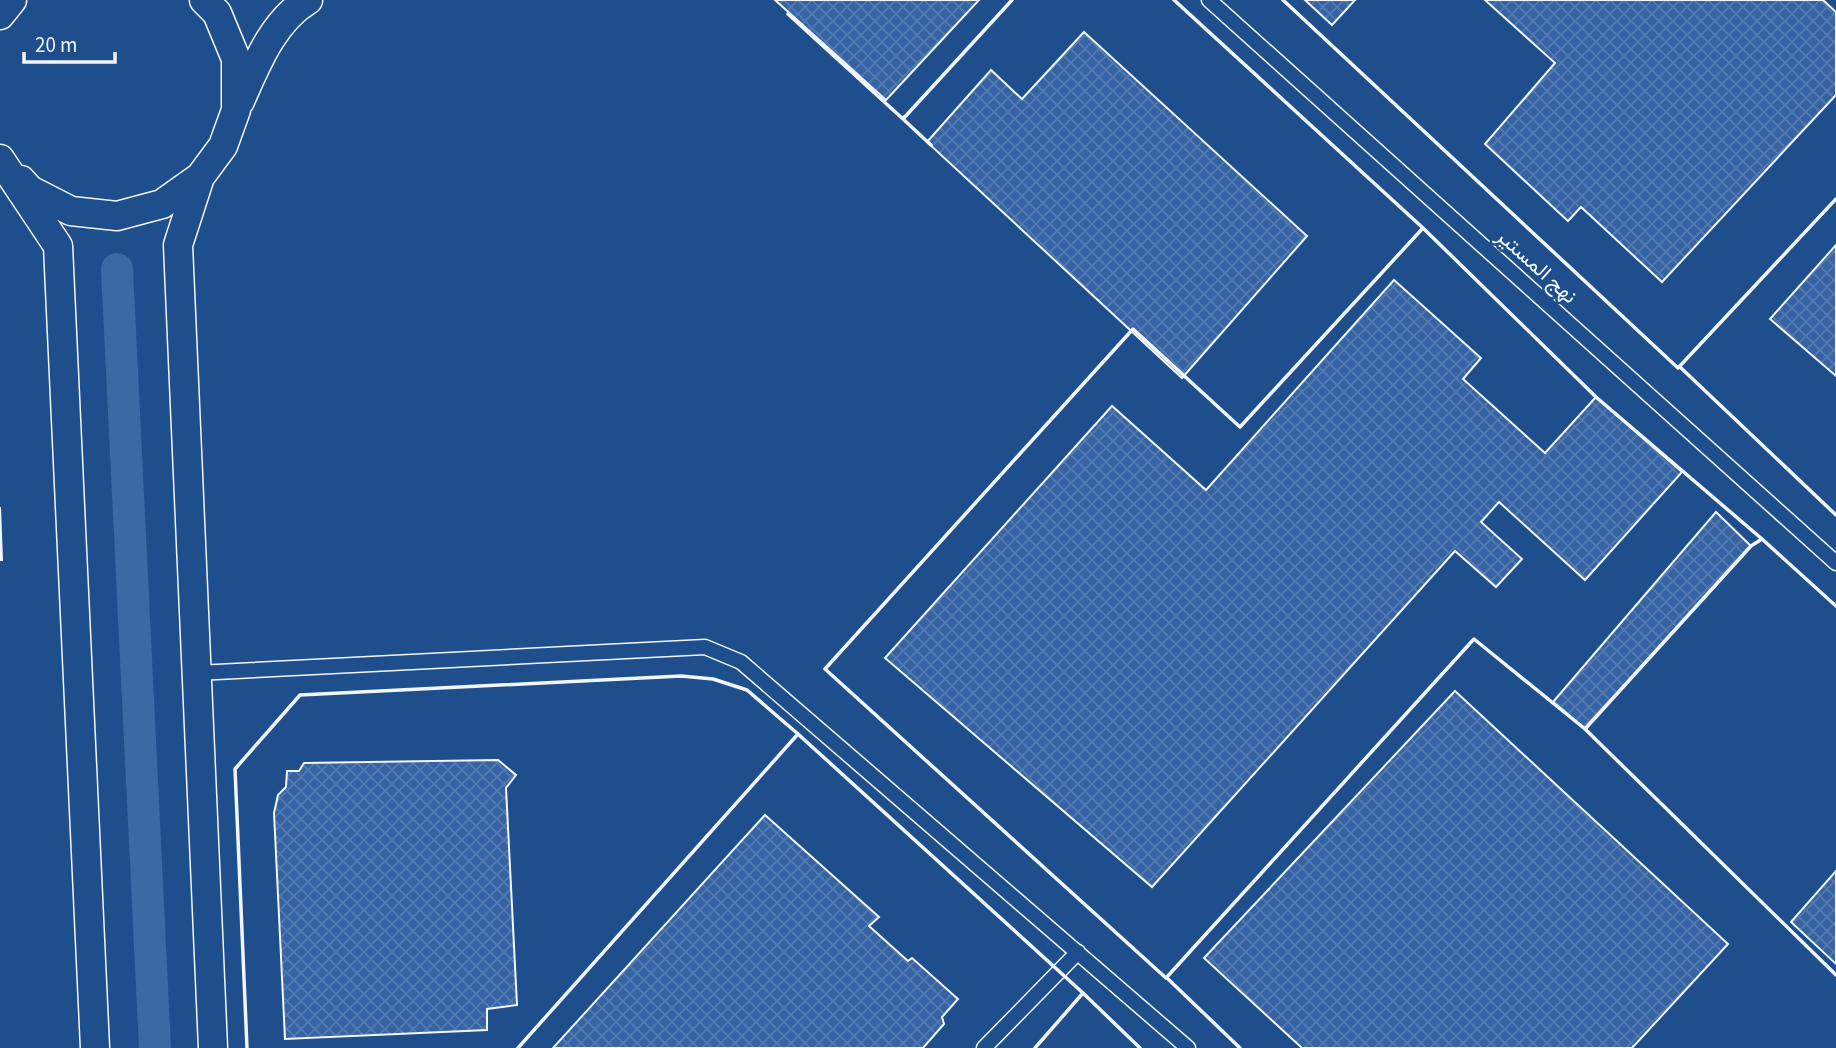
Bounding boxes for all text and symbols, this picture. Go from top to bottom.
scale bar [24,21,116,65]
text: 20 m [35,30,77,60]
street label: نهج المستير [1489,221,1584,311]

